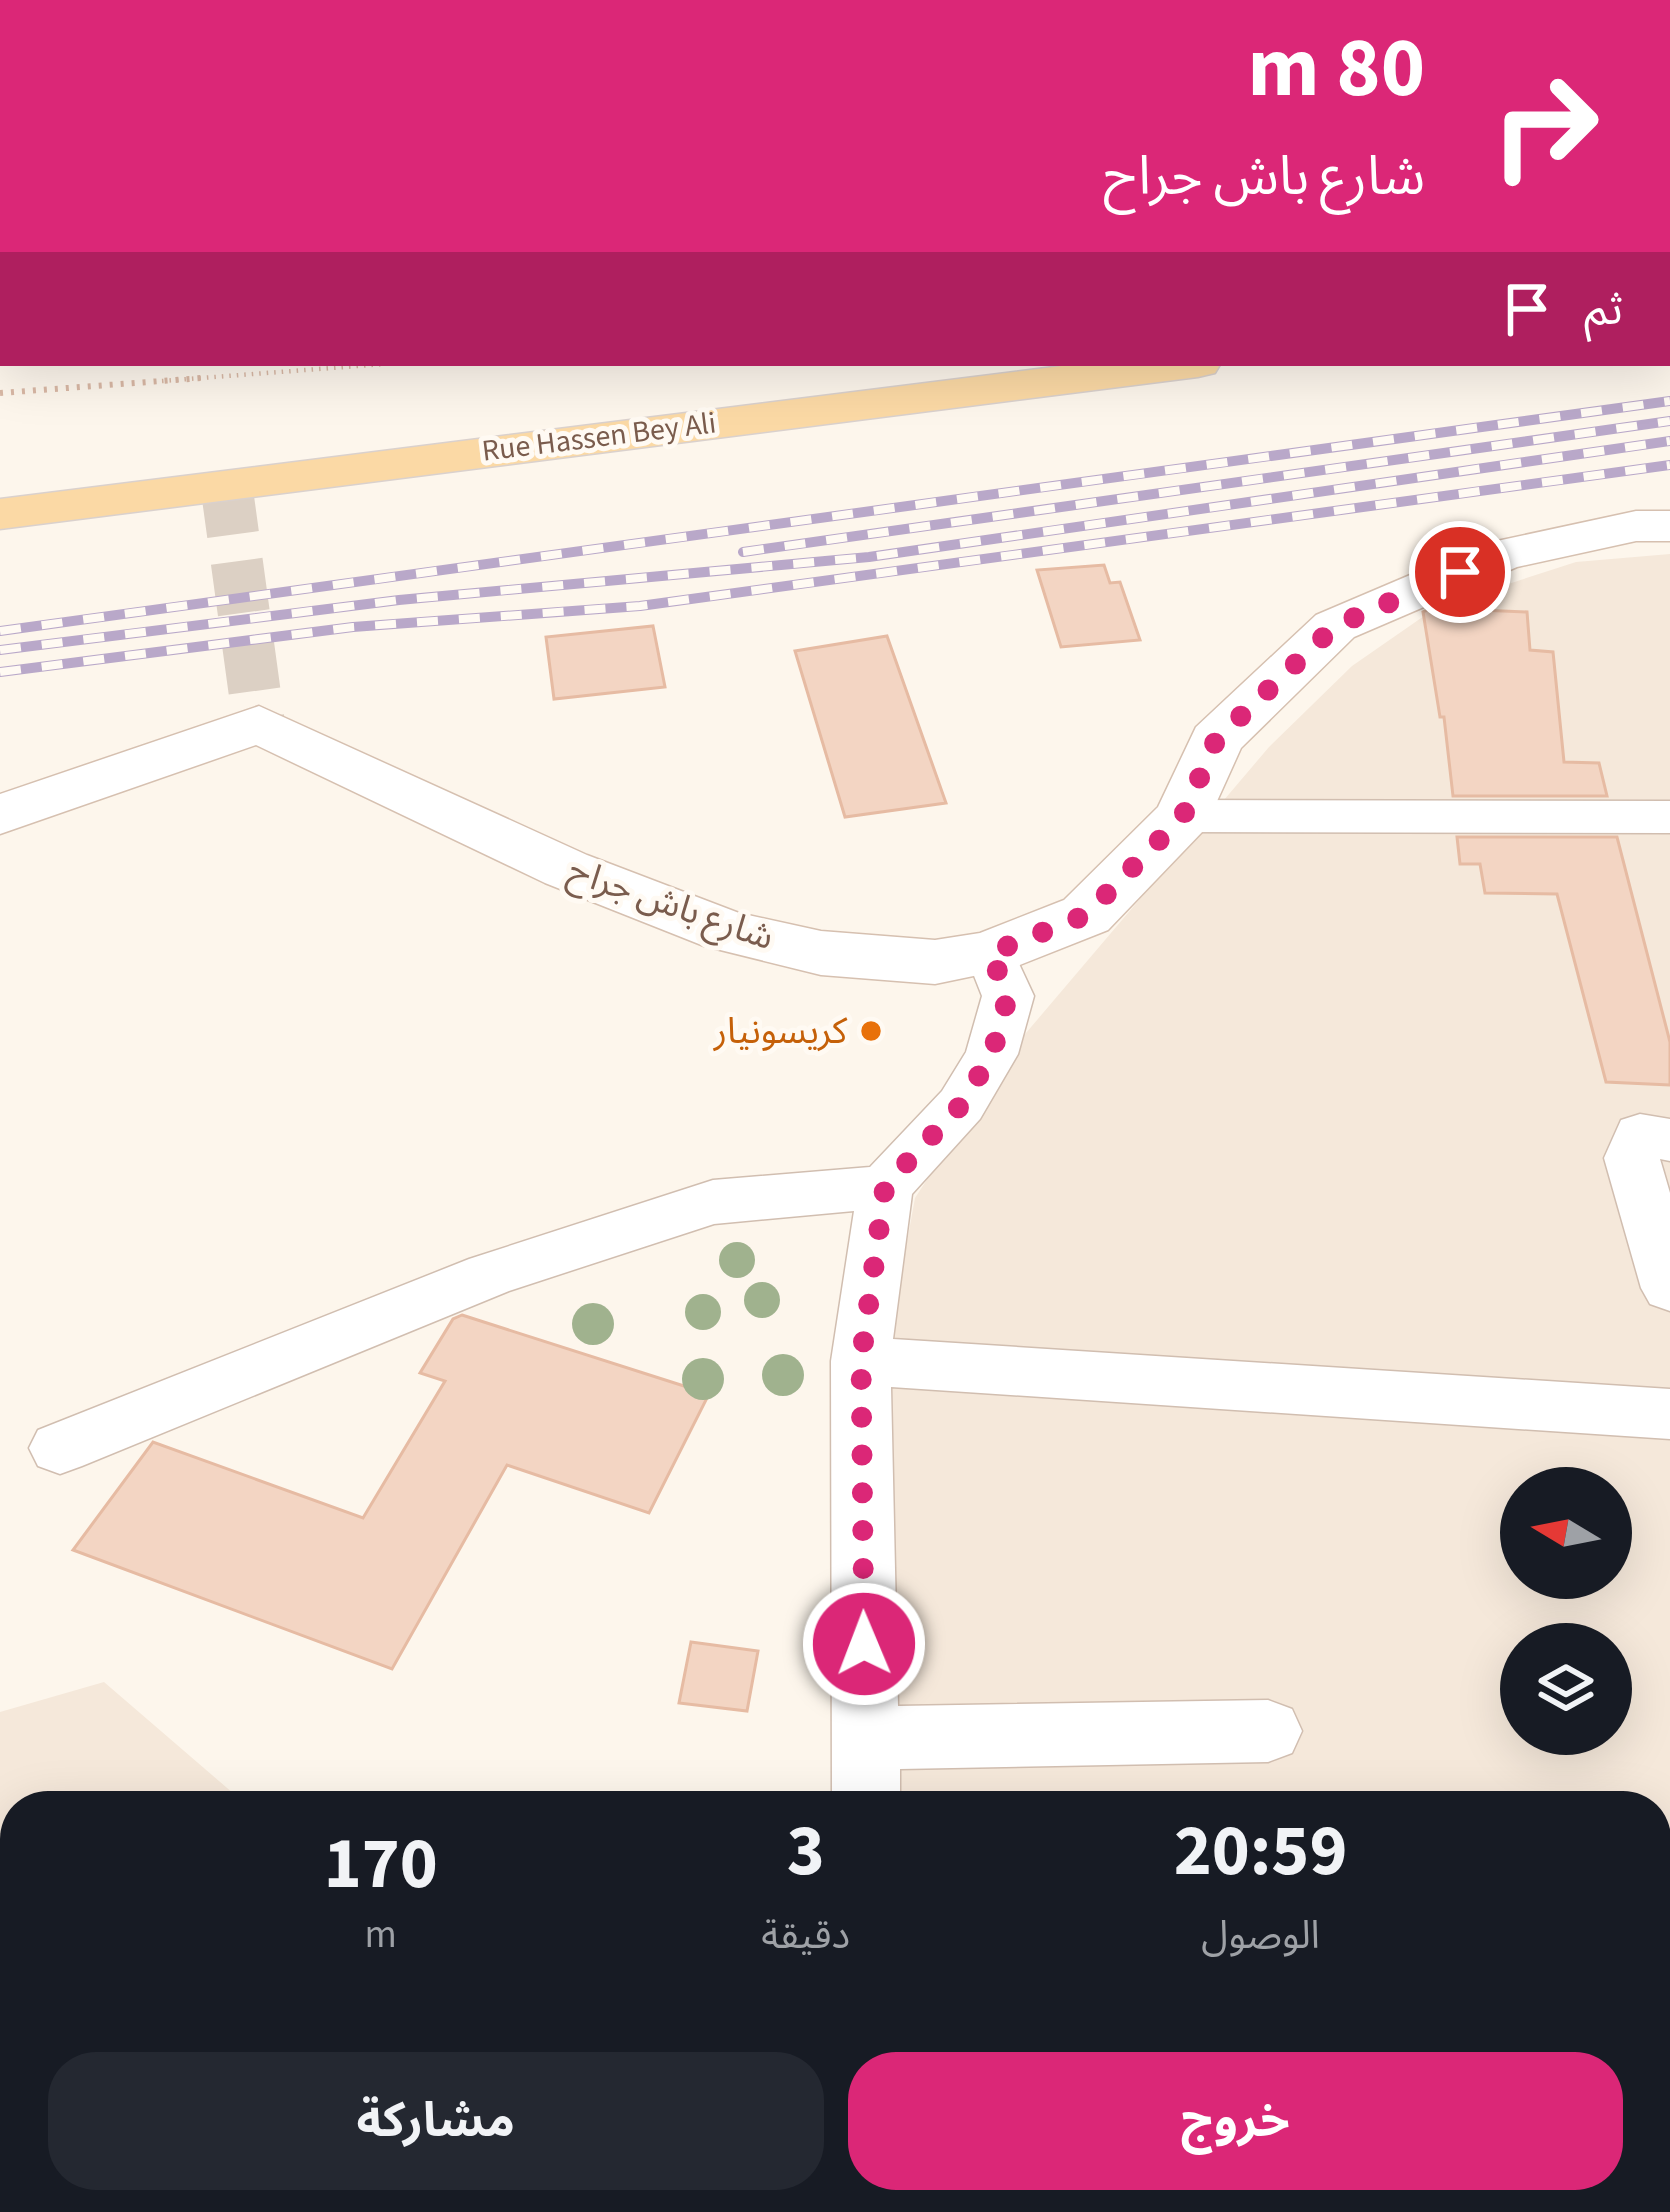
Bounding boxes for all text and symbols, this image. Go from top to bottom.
text: 80 m [1247,9,1425,129]
icon: right [1467,48,1623,204]
text: شارع باش جراح [1103,139,1425,216]
icon: arrive [1494,276,1560,342]
text: ثم [1584,278,1623,342]
street label: Rue Hassen Bey Ali [480,401,718,473]
pin [1409,521,1511,623]
icon: arrive [1427,539,1493,605]
street label: شارع باش جراح [561,845,781,963]
place label: كريسونيار [713,1006,848,1057]
marker: كريسونيار [858,1018,884,1044]
north arrow [1500,1467,1632,1599]
map controls [1500,1467,1632,1755]
position arrow [801,1581,927,1707]
button: layers [1500,1623,1632,1755]
text: 3 [787,1800,825,1903]
text: 20:59 [1174,1800,1347,1903]
text: 170 [324,1813,438,1916]
text: m [365,1907,397,1963]
text: دقيقة [761,1908,850,1964]
text: الوصول [1201,1908,1320,1964]
button: مشاركة [48,2052,824,2190]
button: خروج [848,2052,1623,2190]

